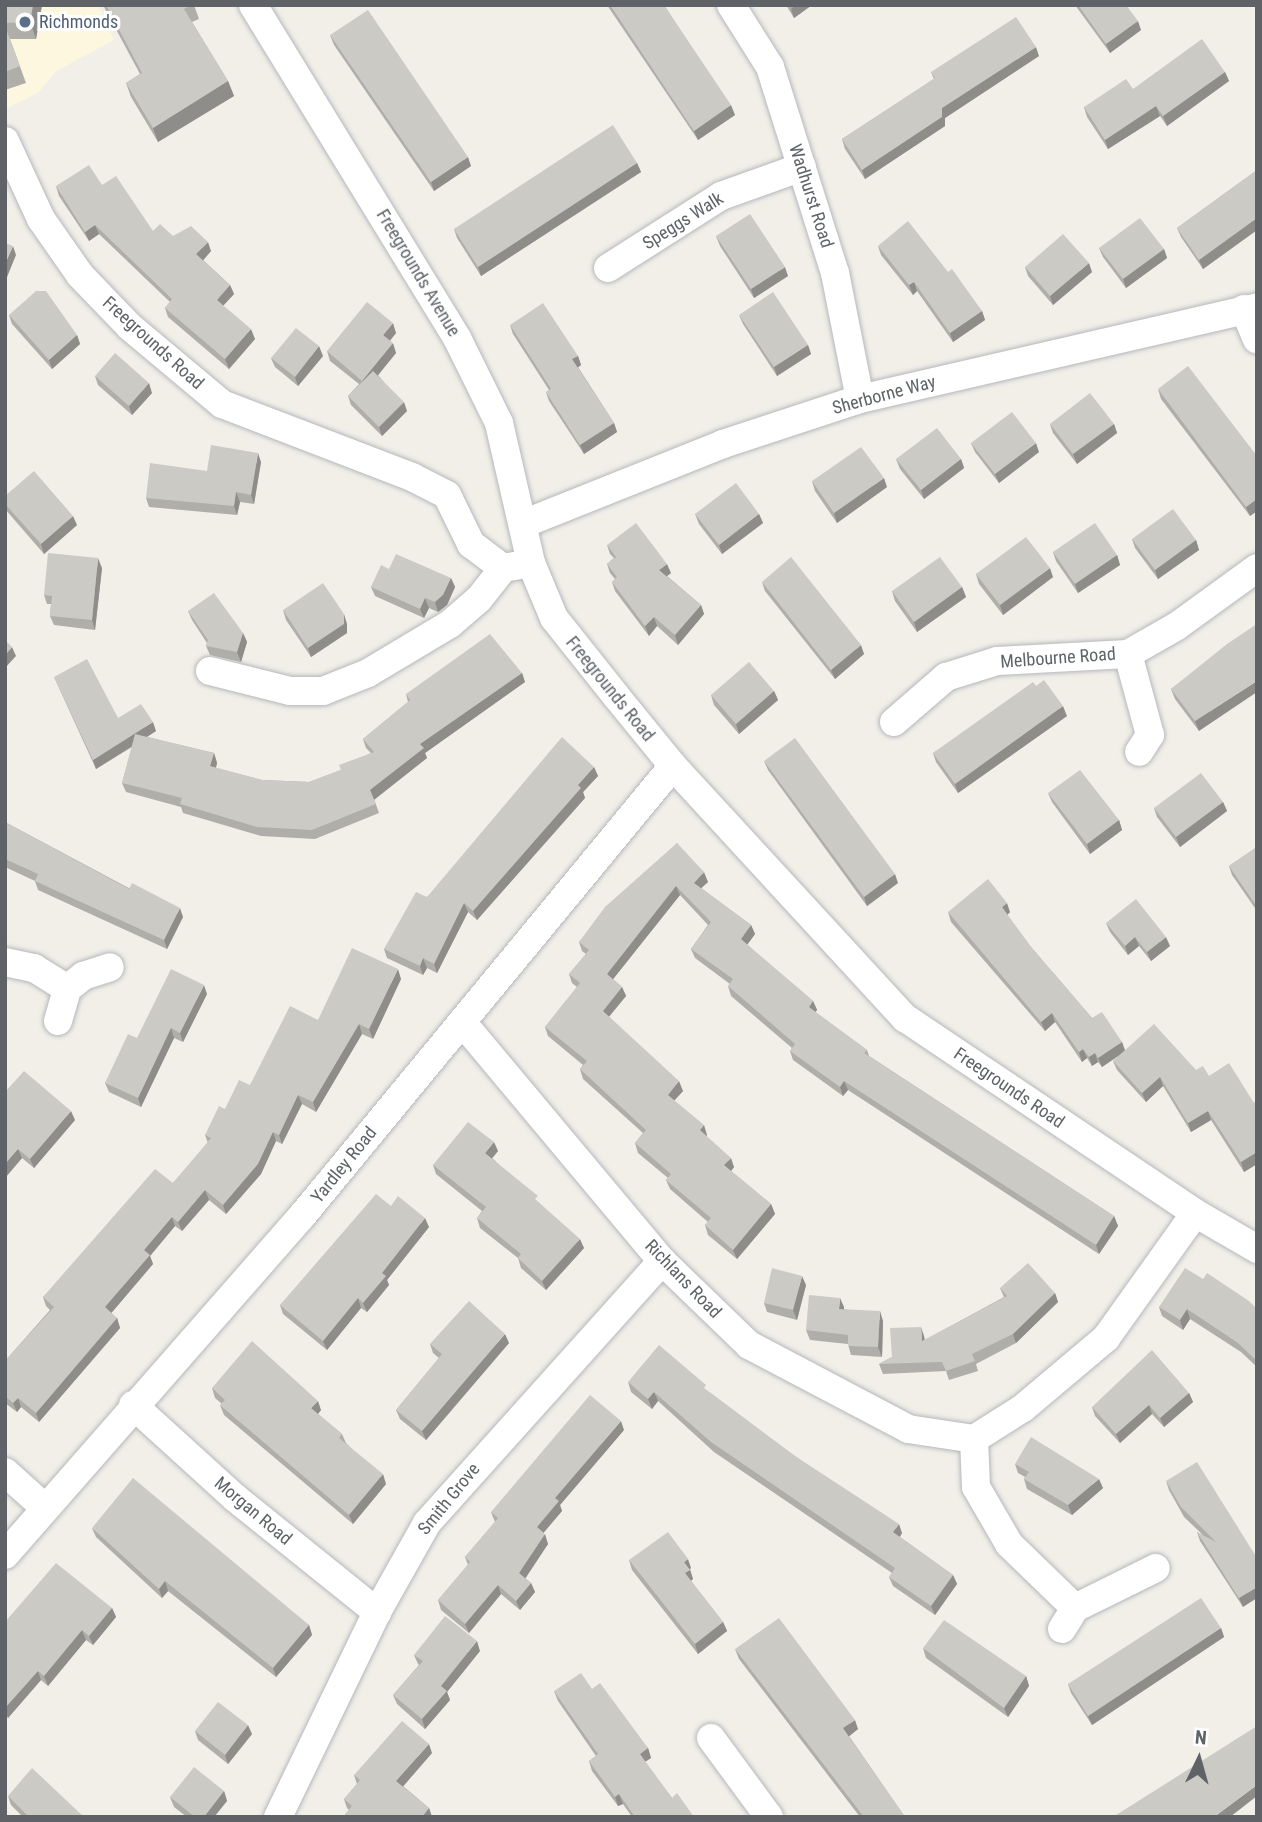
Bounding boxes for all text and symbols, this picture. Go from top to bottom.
place label: Richmonds [39,11,118,33]
marker: Richmonds [17,14,33,30]
street label: Wadhurst Road [784,141,838,251]
street label: Speggs Walk [639,188,727,254]
street label: Freegrounds Avenue [372,206,464,340]
street label: Freegrounds Road [98,292,208,394]
street label: Sherborne Way [830,371,938,419]
street label: Freegrounds Road [561,632,659,746]
street label: Melbourne Road [1000,643,1116,673]
street label: Freegrounds Road [950,1043,1068,1133]
street label: Yardley Road [307,1122,381,1208]
street label: Richlans Road [640,1235,726,1323]
street label: Smith Grove [414,1459,484,1539]
street label: Morgan Road [210,1472,296,1550]
north arrow [1164,1724,1234,1794]
text: N [1194,1726,1208,1750]

